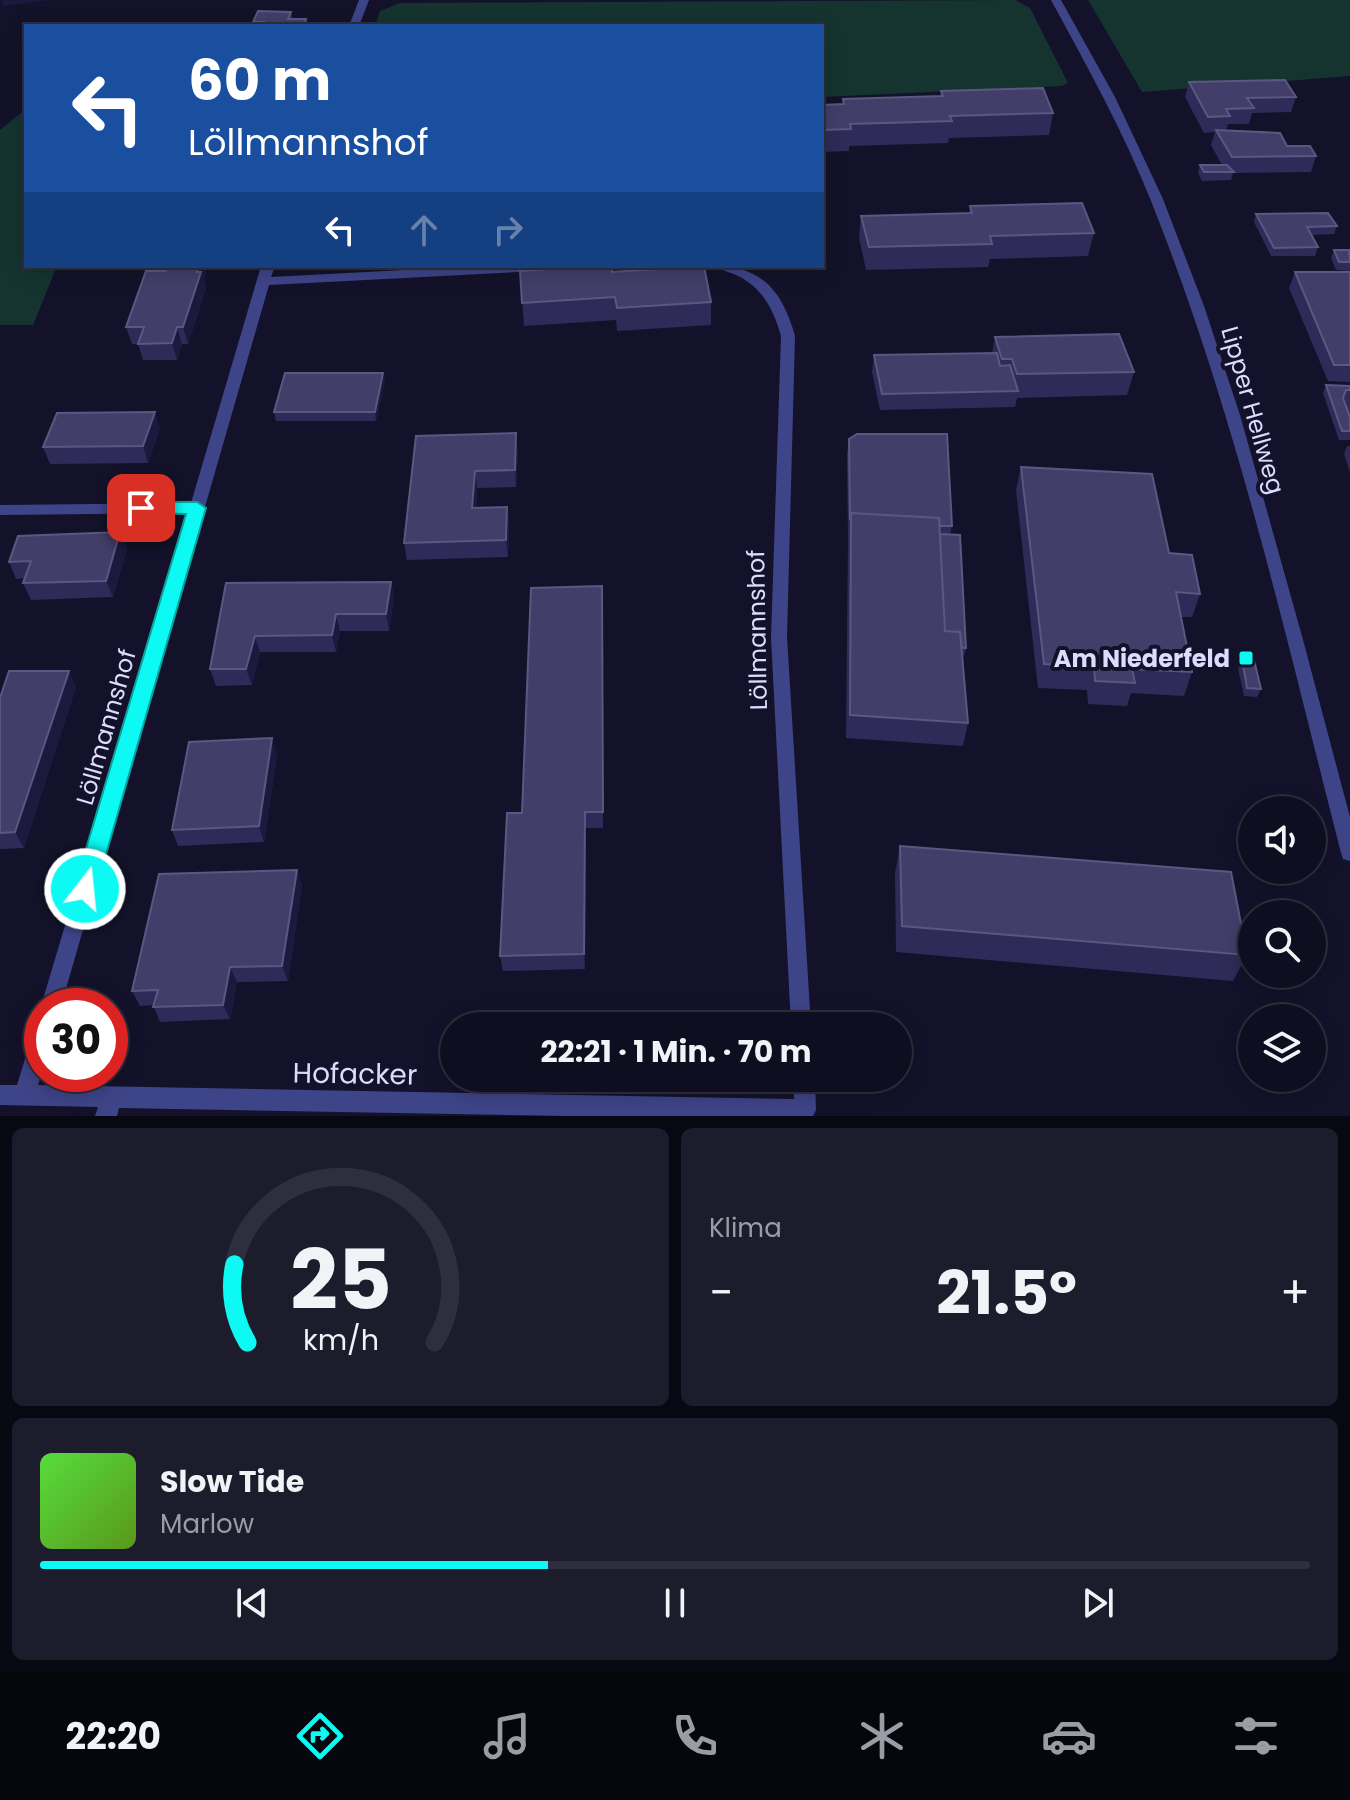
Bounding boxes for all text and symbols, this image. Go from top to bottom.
text: 60 m [188,41,331,120]
icon: left [56,56,160,160]
text: Löllmannshof [188,117,429,168]
icon: left [318,208,362,252]
icon: ahead [402,208,446,252]
icon: right [486,208,530,252]
street label: Lipper Hellweg [1213,322,1293,498]
pin [107,474,175,542]
icon: arrive [119,486,163,530]
street label: Löllmannshof [739,549,775,710]
place label: Am Niederfeld [1054,642,1230,675]
street label: Löllmannshof [68,645,144,809]
marker: Am Niederfeld [1237,649,1255,667]
map controls [1238,796,1326,1092]
button: sound [1238,796,1326,884]
position arrow [43,847,127,931]
button: search [1238,900,1326,988]
speed limit sign: 30 [24,988,128,1092]
button: layers [1238,1004,1326,1092]
text: 22:21 · 1 Min. · 70 m [540,1030,812,1073]
street label: Hofacker [292,1053,418,1095]
text: Klima [709,1210,782,1246]
text: 25 [290,1222,391,1338]
text: 21.5° [936,1251,1077,1335]
text: − [709,1262,733,1323]
text: + [1280,1262,1310,1323]
text: km/h [302,1320,379,1360]
text: Slow Tide [160,1460,304,1503]
text: Marlow [160,1506,254,1542]
icon: previous [230,1581,274,1625]
icon: pause [653,1581,697,1625]
icon: next [1076,1581,1120,1625]
icon: directions [292,1708,348,1764]
icon: music [479,1708,535,1764]
icon: phone [667,1708,723,1764]
icon: climate [854,1708,910,1764]
icon: car [1041,1708,1097,1764]
icon: filters [1228,1708,1284,1764]
text: 22:20 [66,1711,161,1762]

